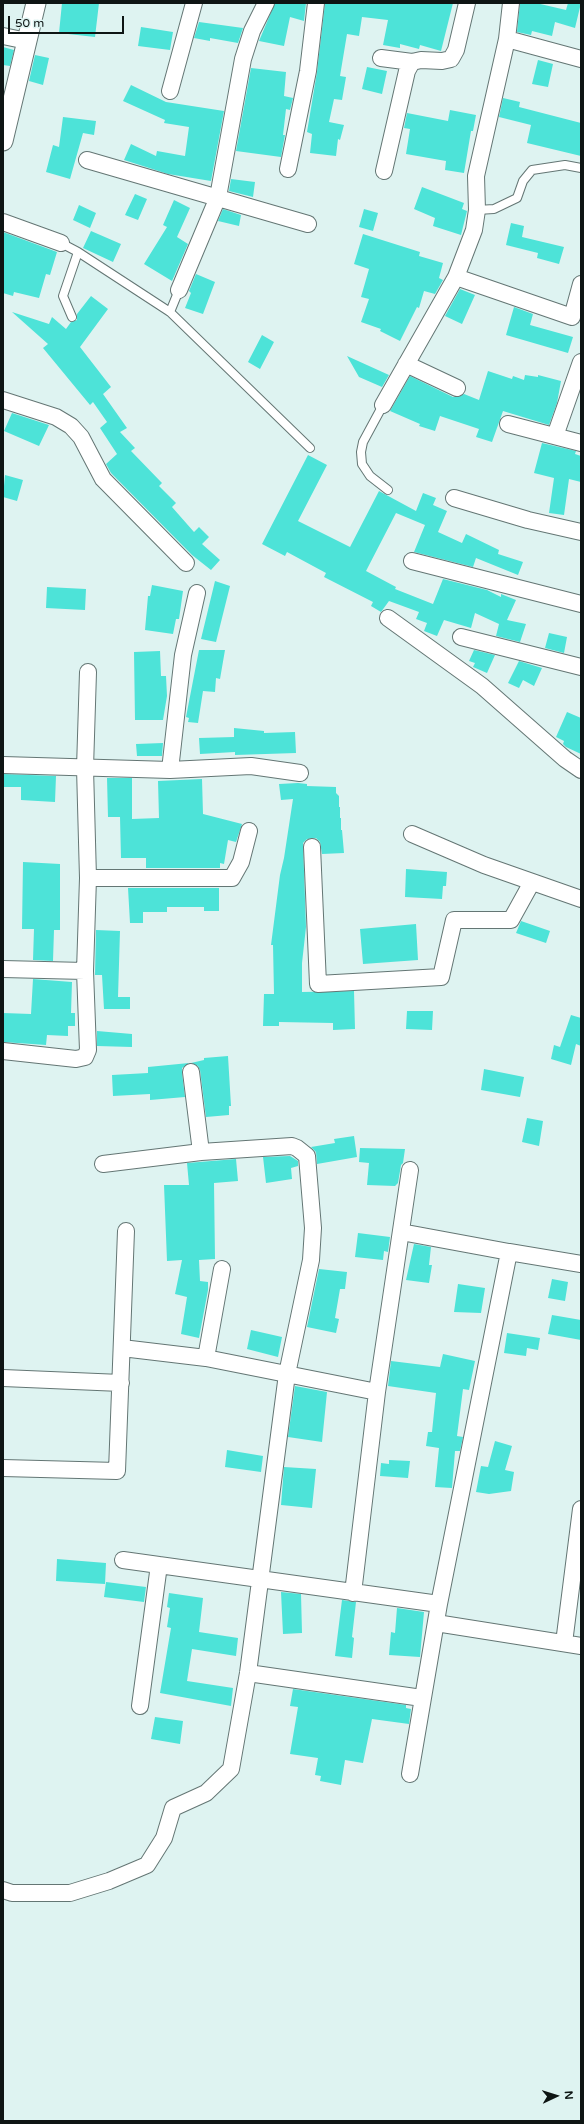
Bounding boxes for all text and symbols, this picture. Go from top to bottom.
scale bar [10,8,126,34]
text: 50 m [15,16,44,30]
north arrow [536,2076,576,2116]
text: N [562,2090,575,2100]

